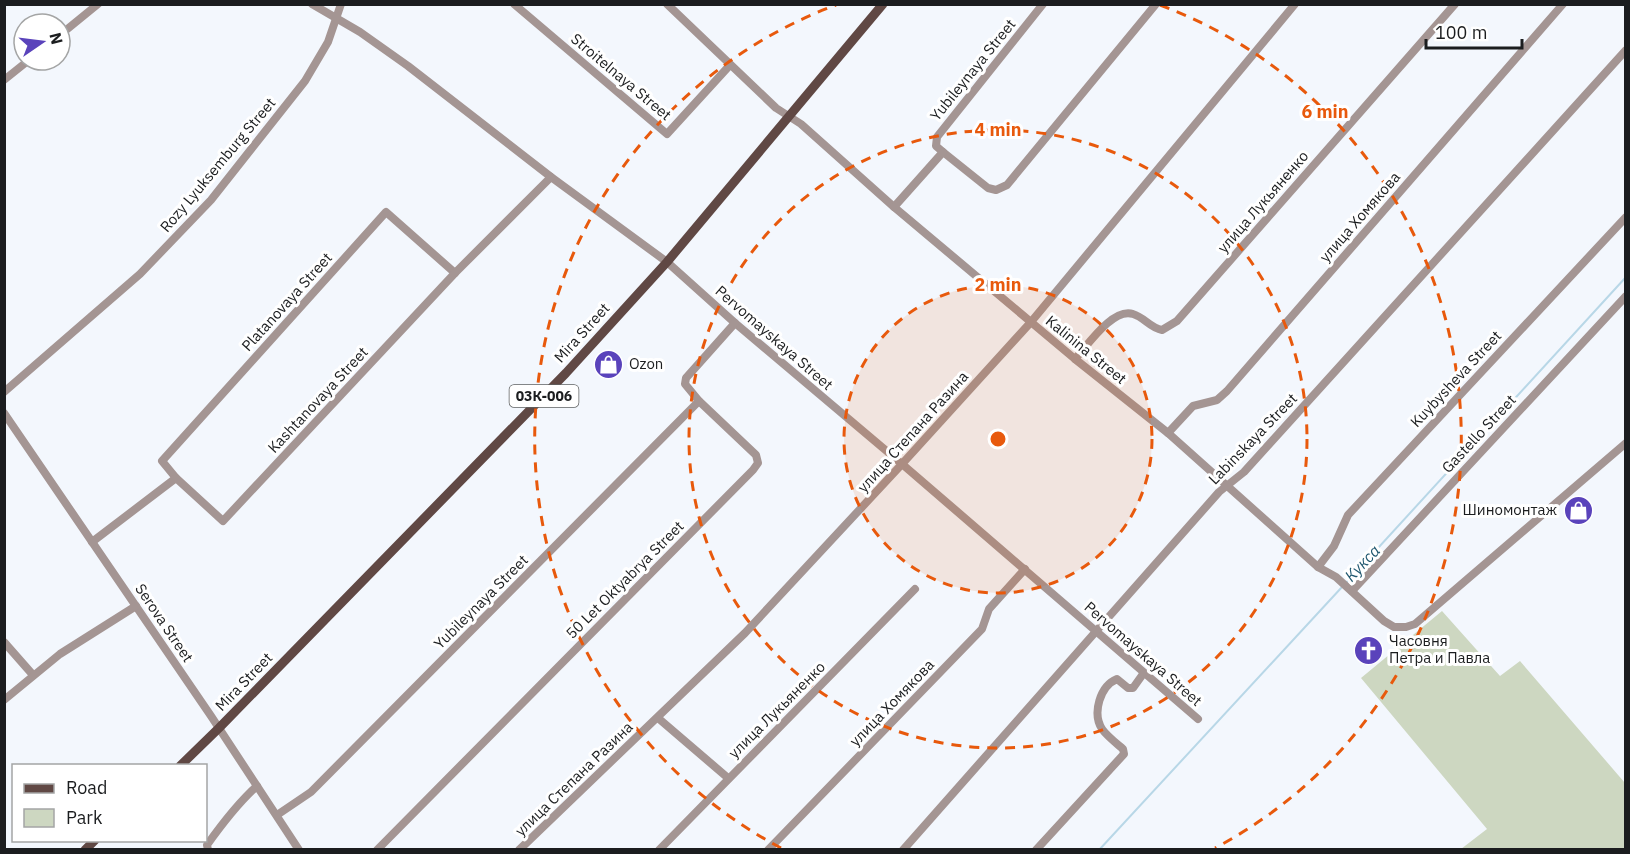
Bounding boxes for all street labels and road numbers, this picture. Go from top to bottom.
street label: Yubileynaya Street [926,15,1020,124]
street label: Stroitelnaya Street [567,29,676,124]
street label: Rozy Lyuksemburg Street [156,93,280,236]
street label: улица Лукьяненко [1213,147,1312,257]
street label: улица Хомякова [1315,168,1404,266]
street label: Platanovaya Street [237,248,336,355]
street label: Pervomayskaya Street [712,281,837,394]
street label: Mira Street [550,299,613,367]
street label: Kalinina Street [1042,311,1131,388]
street label: Kuybysheva Street [1406,326,1505,431]
street label: Kashtanovaya Street [264,343,372,457]
street label: улица Степана Разина [853,367,972,496]
road number: 03К-006 [510,385,578,407]
street label: Labinskaya Street [1204,389,1301,488]
street label: Gastello Street [1438,391,1520,477]
street label: 50 Let Oktyabrya Street [562,517,688,643]
street label: Yubileynaya Street [430,551,532,653]
street label: Serova Street [131,580,198,666]
street label: Pervomayskaya Street [1081,597,1206,710]
street label: Mira Street [211,648,276,715]
street label: улица Хомякова [845,655,938,750]
street label: улица Лукьяненко [724,657,829,762]
street label: улица Степана Разина [511,717,637,840]

